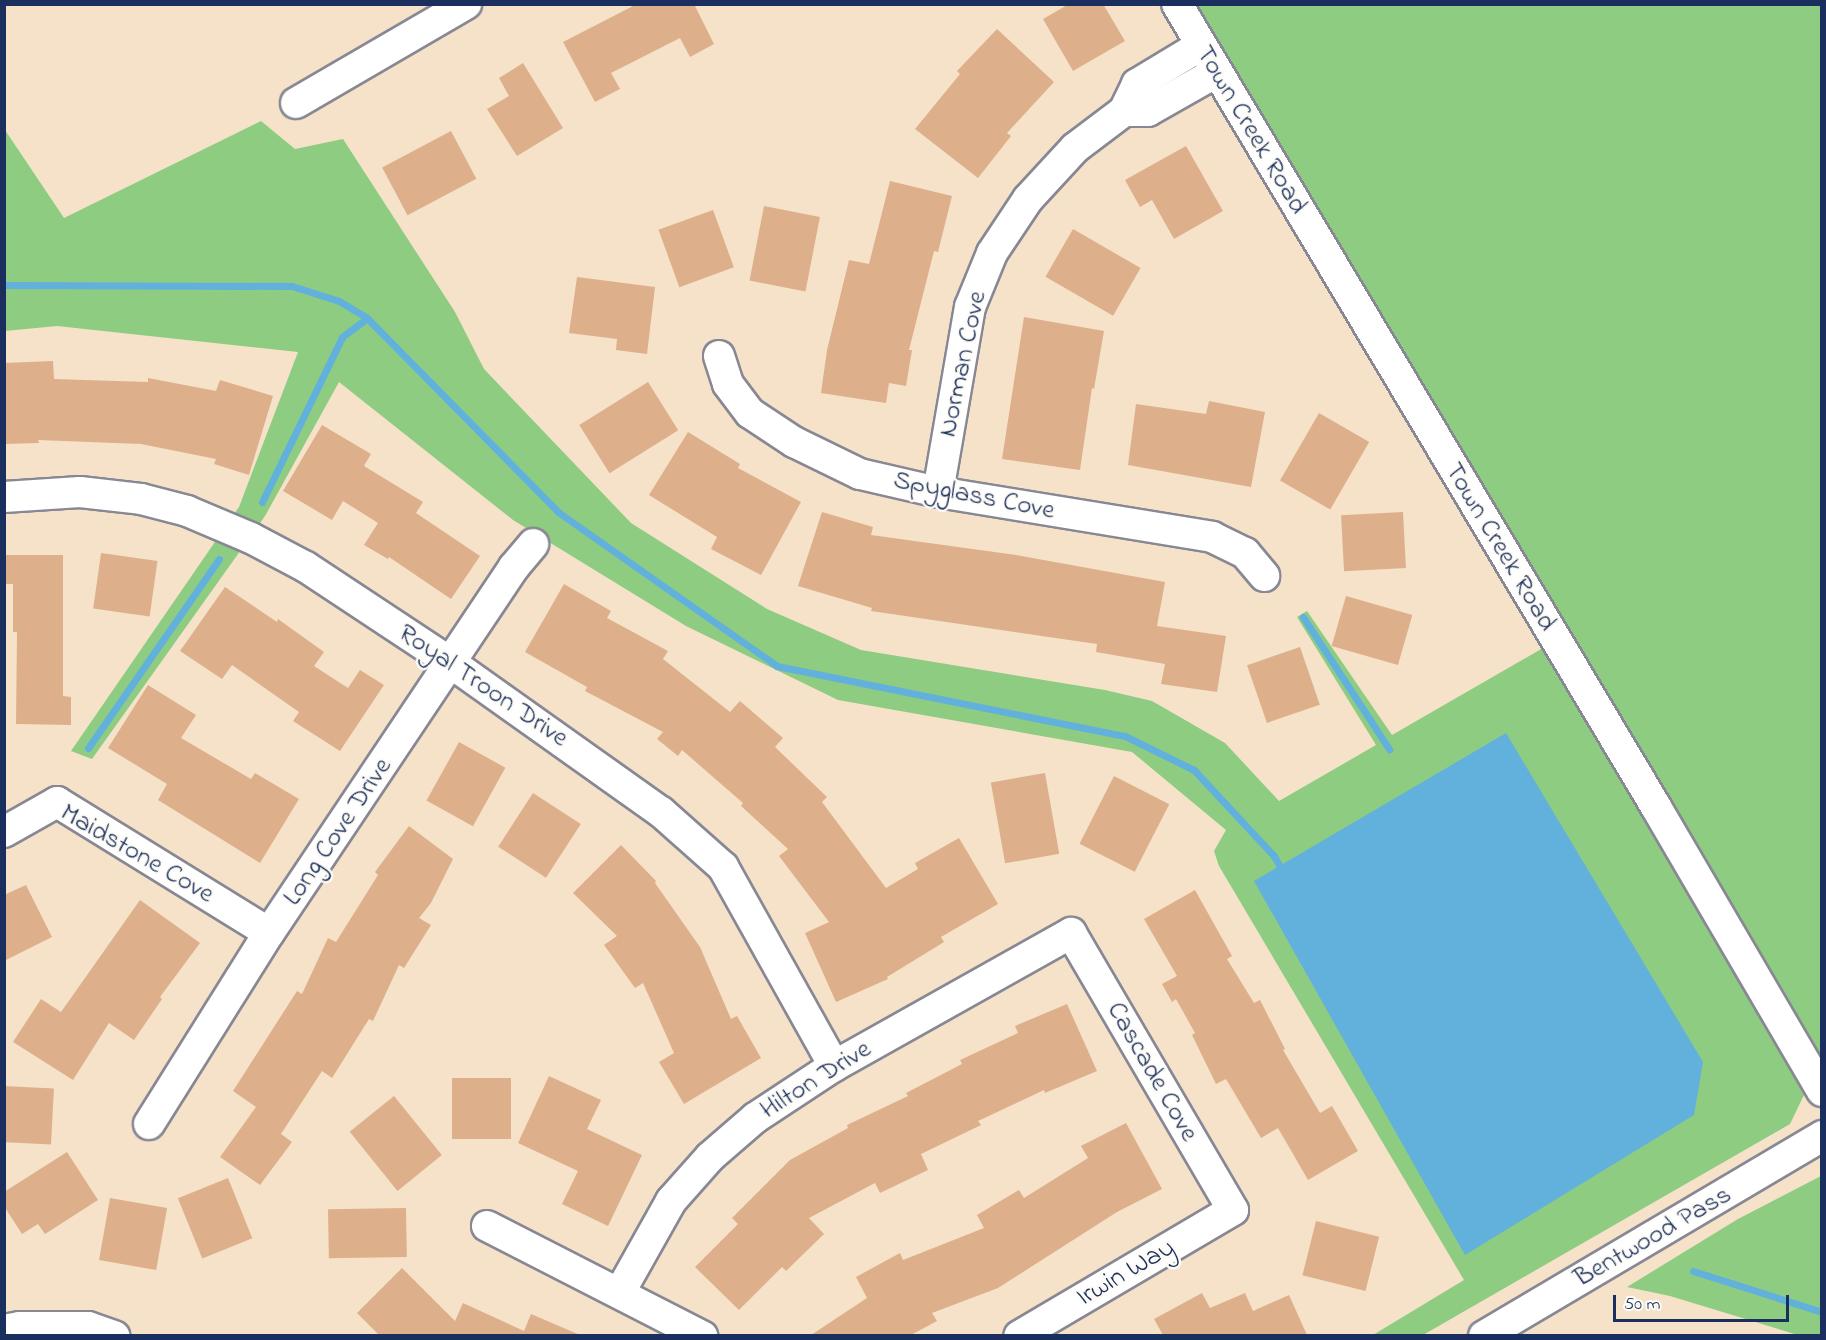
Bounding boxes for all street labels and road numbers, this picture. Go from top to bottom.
street label: Town Creek Road [1188,40,1314,220]
street label: Norman Cove [932,288,994,440]
street label: Town Creek Road [1437,457,1563,637]
street label: Spyglass Cove [891,464,1057,528]
street label: Royal Troon Drive [392,617,574,755]
street label: Long Cove Drive [277,752,399,912]
street label: Maidstone Cove [54,797,220,911]
street label: Cascade Cove [1099,996,1205,1148]
street label: Hilton Drive [755,1033,877,1127]
street label: Bentwood Pass [1569,1179,1737,1295]
street label: Irwin Way [1071,1232,1181,1314]

